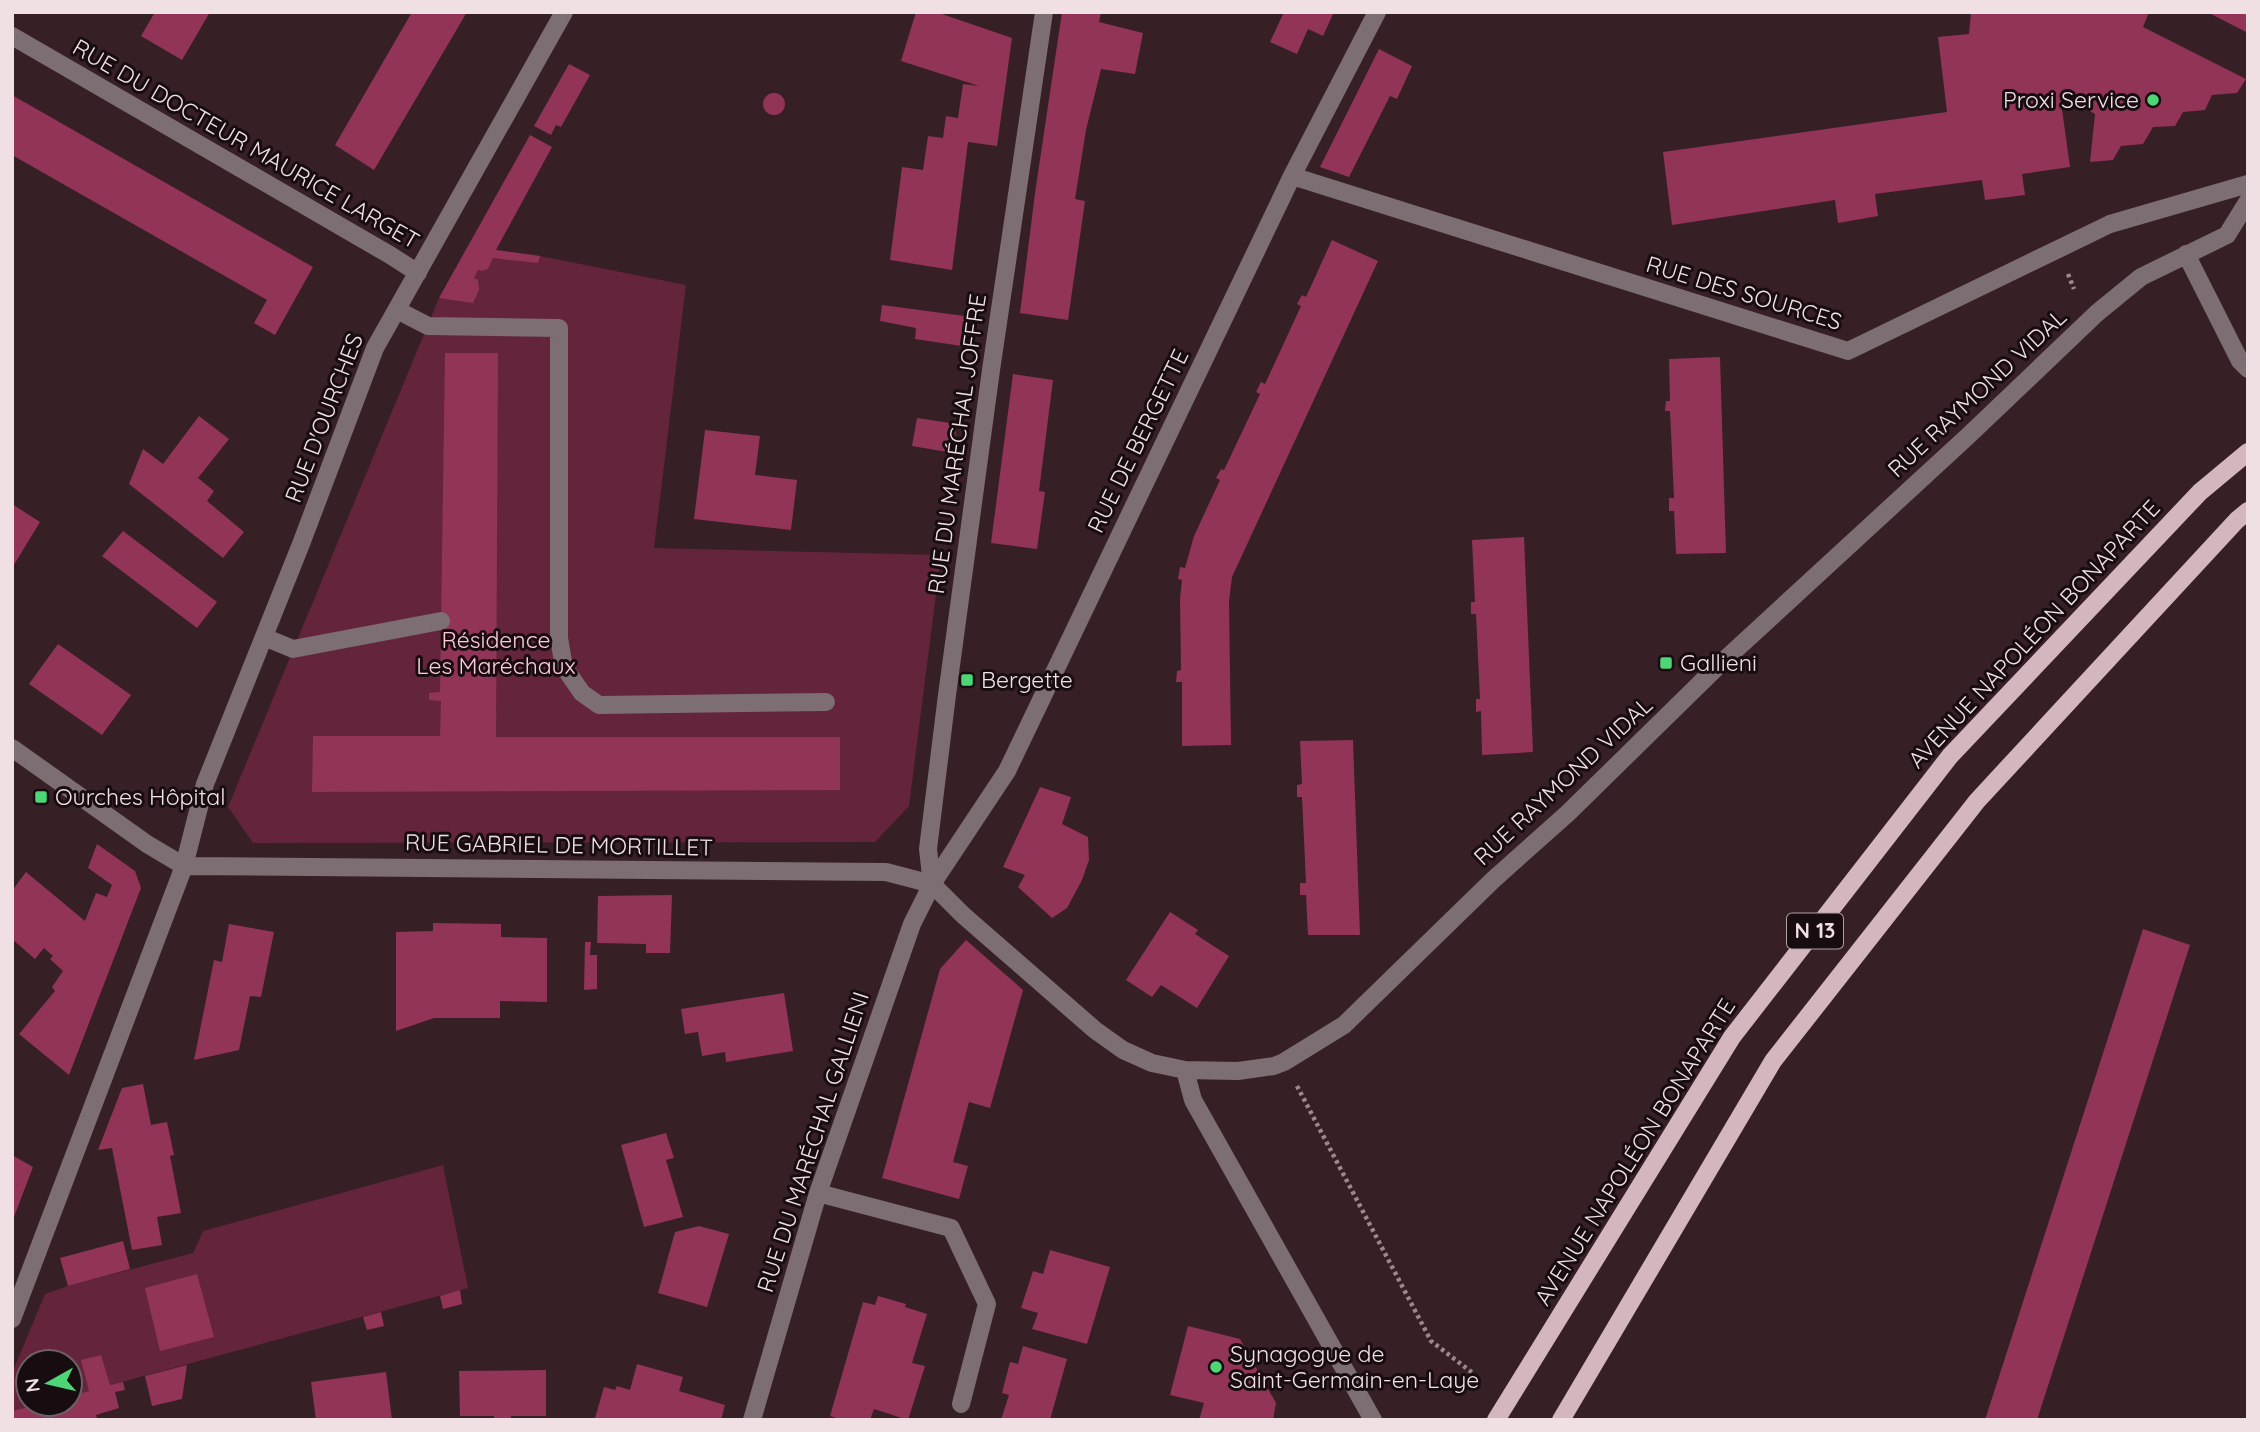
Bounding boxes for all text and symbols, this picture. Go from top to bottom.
street label: RUE DU DOCTEUR MAURICE LARGET [68,32,425,255]
place label: Proxi Service [2003,85,2139,114]
marker: Proxi Service [2145,92,2161,108]
street label: RUE DES SOURCES [1643,249,1845,336]
street label: RUE DU MARÉCHAL JOFFRE [921,292,992,596]
street label: RUE RAYMOND VIDAL [1881,302,2072,483]
street label: RUE D'OURCHES [278,329,369,506]
street label: RUE DE BERGETTE [1081,344,1195,537]
street label: AVENUE NAPOLÉON BONAPARTE [1901,493,2166,774]
park label: Résidence Les Maréchaux [416,625,576,680]
place label: Gallieni [1680,648,1757,677]
marker: Gallieni [1658,655,1674,671]
place label: Bergette [981,665,1073,694]
marker: Bergette [959,672,975,688]
street label: RUE RAYMOND VIDAL [1467,690,1658,871]
place label: Ourches Hôpital [55,782,225,811]
marker: Ourches Hôpital [33,789,49,805]
street label: RUE GABRIEL DE MORTILLET [405,827,713,862]
road number: N 13 [1787,914,1843,948]
street label: RUE DU MARÉCHAL GALLIENI [750,988,875,1296]
street label: AVENUE NAPOLÉON BONAPARTE [1528,993,1741,1311]
place label: Synagogue de Saint-Germain-en-Laye [1230,1339,1479,1394]
north arrow [14,1348,84,1418]
marker: Synagogue de Saint-Germain-en-Laye [1208,1359,1224,1375]
text: N [19,1377,45,1394]

